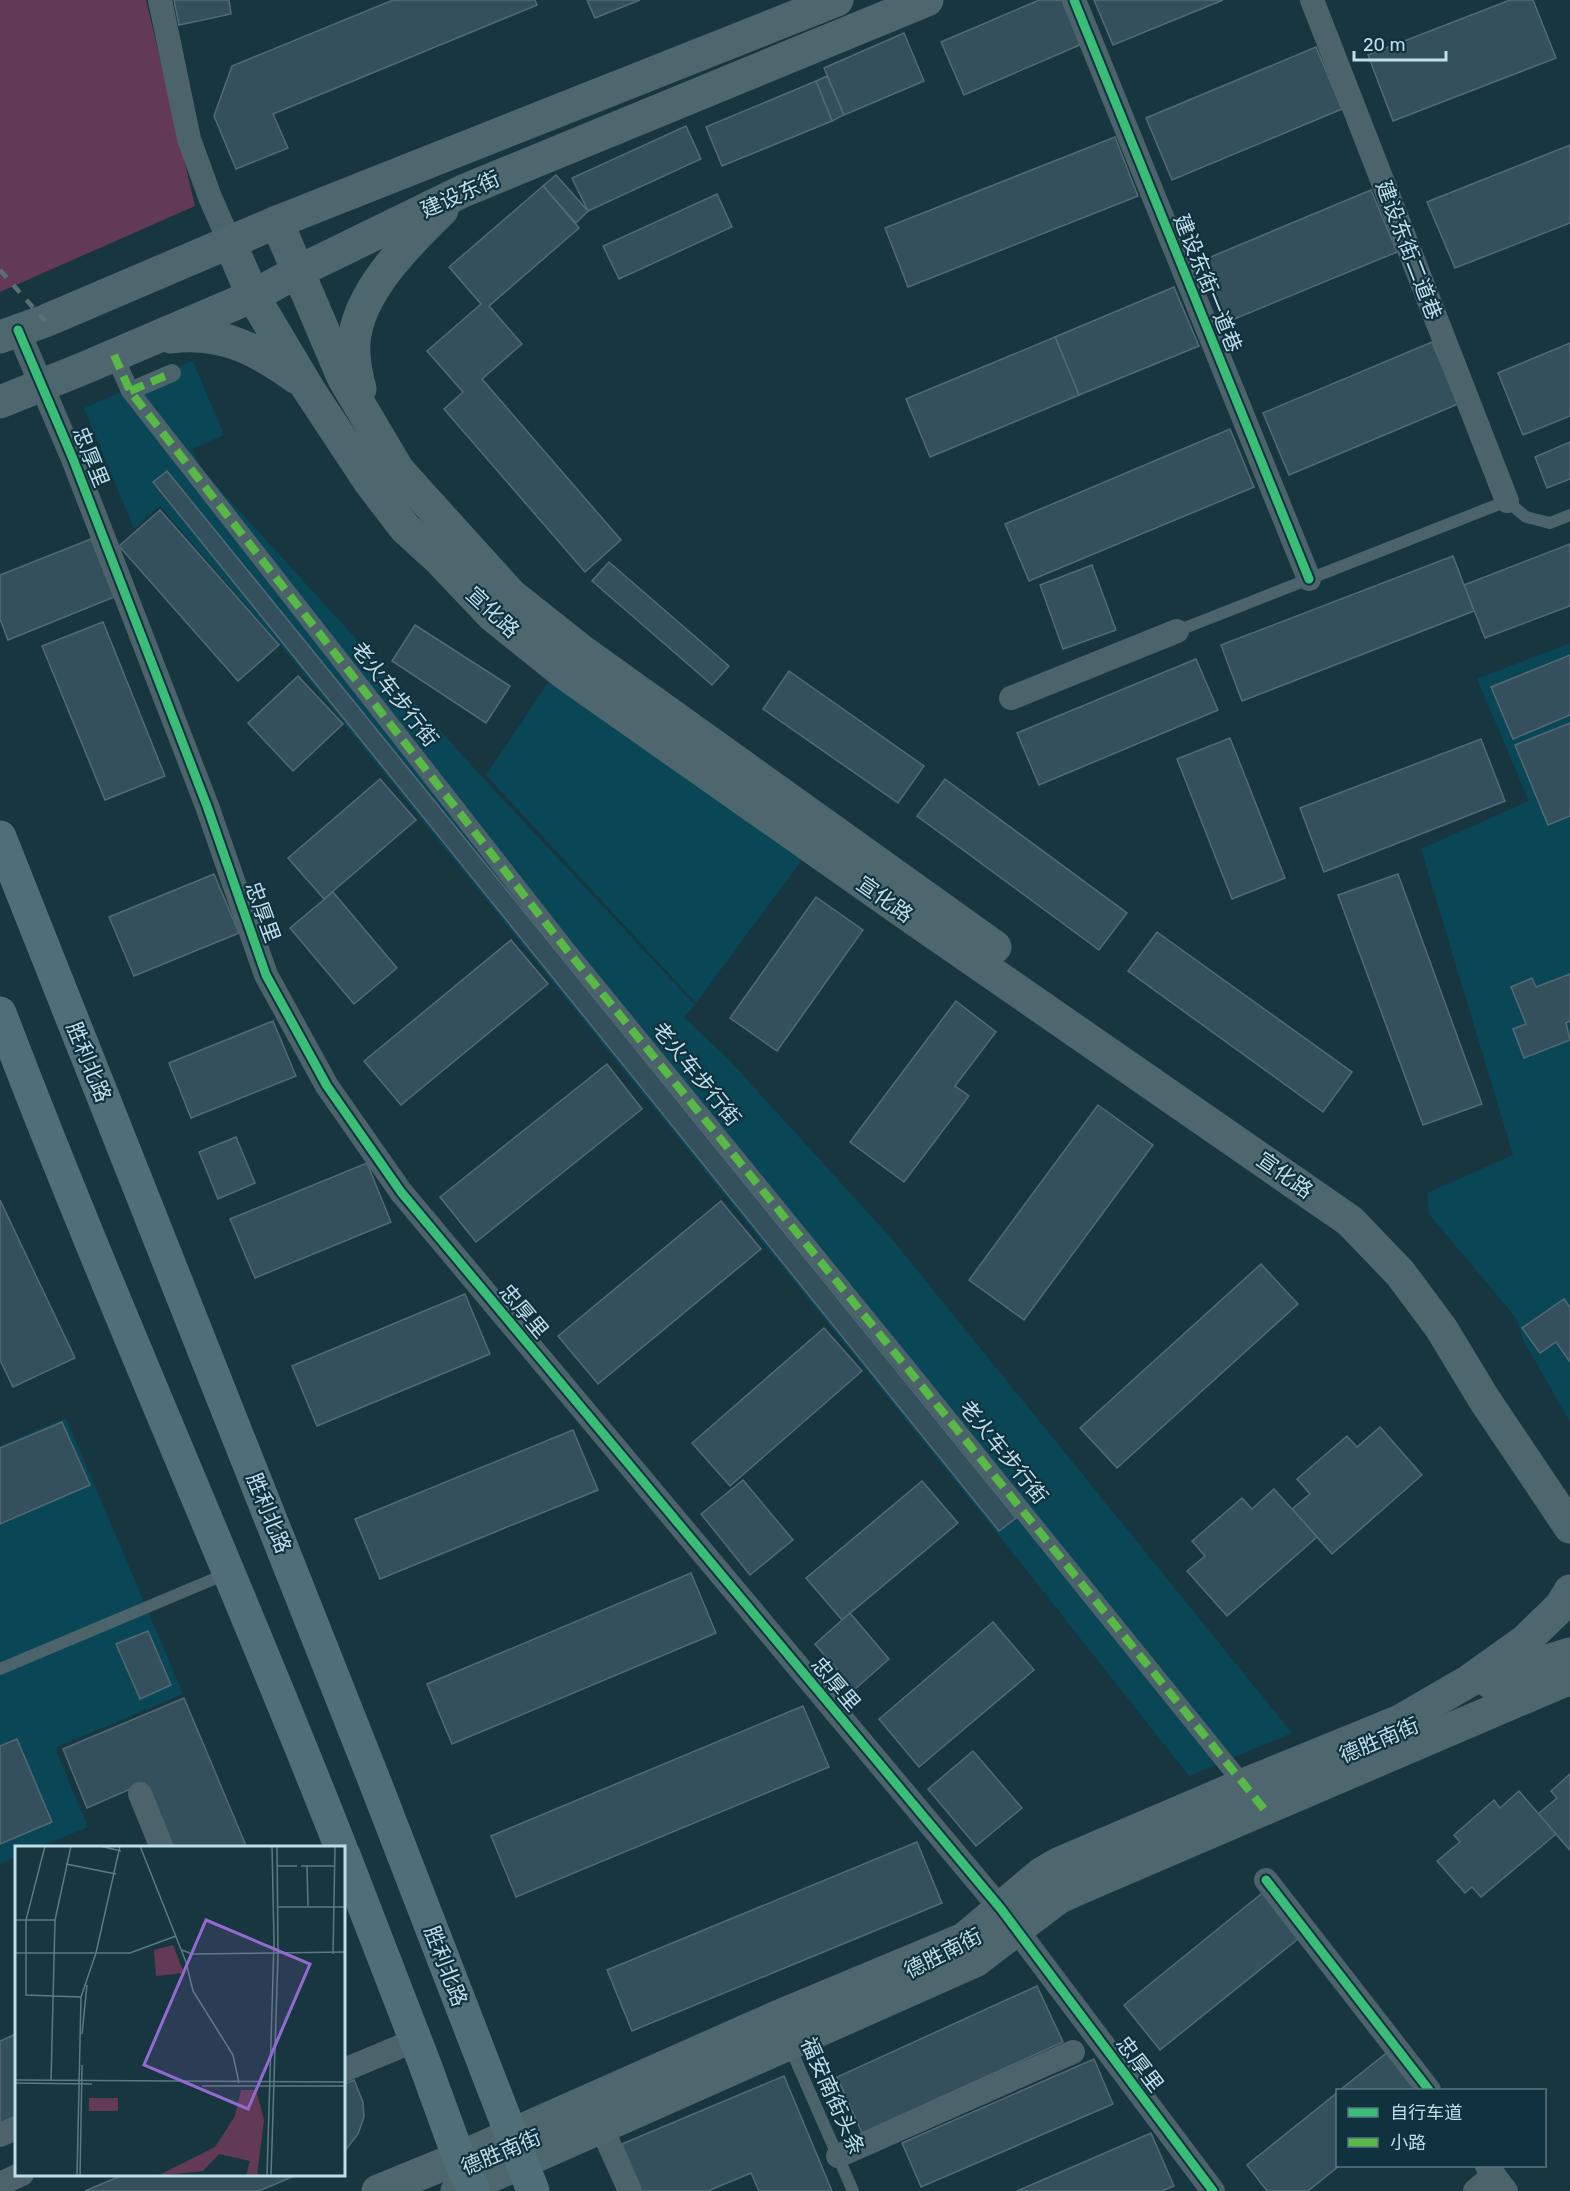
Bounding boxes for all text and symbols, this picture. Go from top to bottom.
scale bar [1354,24,1446,62]
text: 20 m [1363,34,1405,56]
street label: 建设东街 [417,165,503,223]
street label: 建设东街二道巷 [1371,177,1447,323]
street label: 建设东街一道巷 [1169,210,1247,356]
street label: 忠厚里 [68,423,114,491]
street label: 宣化路 [461,581,525,643]
street label: 老火车步行街 [346,637,444,751]
street label: 宣化路 [852,871,918,927]
street label: 忠厚里 [240,878,286,946]
street label: 老火车步行街 [648,1017,746,1131]
street label: 胜利北路 [62,1018,116,1106]
street label: 宣化路 [1252,1147,1318,1203]
street label: 忠厚里 [494,1279,554,1343]
street label: 老火车步行街 [955,1395,1053,1509]
street label: 胜利北路 [242,1469,296,1557]
street label: 忠厚里 [806,1652,866,1716]
street label: 德胜南街 [1335,1712,1423,1768]
inset map [15,1846,345,2176]
street label: 胜利北路 [419,1922,473,2010]
street label: 德胜南街 [900,1923,986,1983]
street label: 忠厚里 [1111,2031,1169,2097]
street label: 福安南街头条 [796,2033,870,2159]
legend [1336,2089,1546,2167]
text: 自行车道 [1390,2102,1462,2124]
street label: 德胜南街 [457,2124,545,2180]
text: 小路 [1390,2132,1426,2154]

